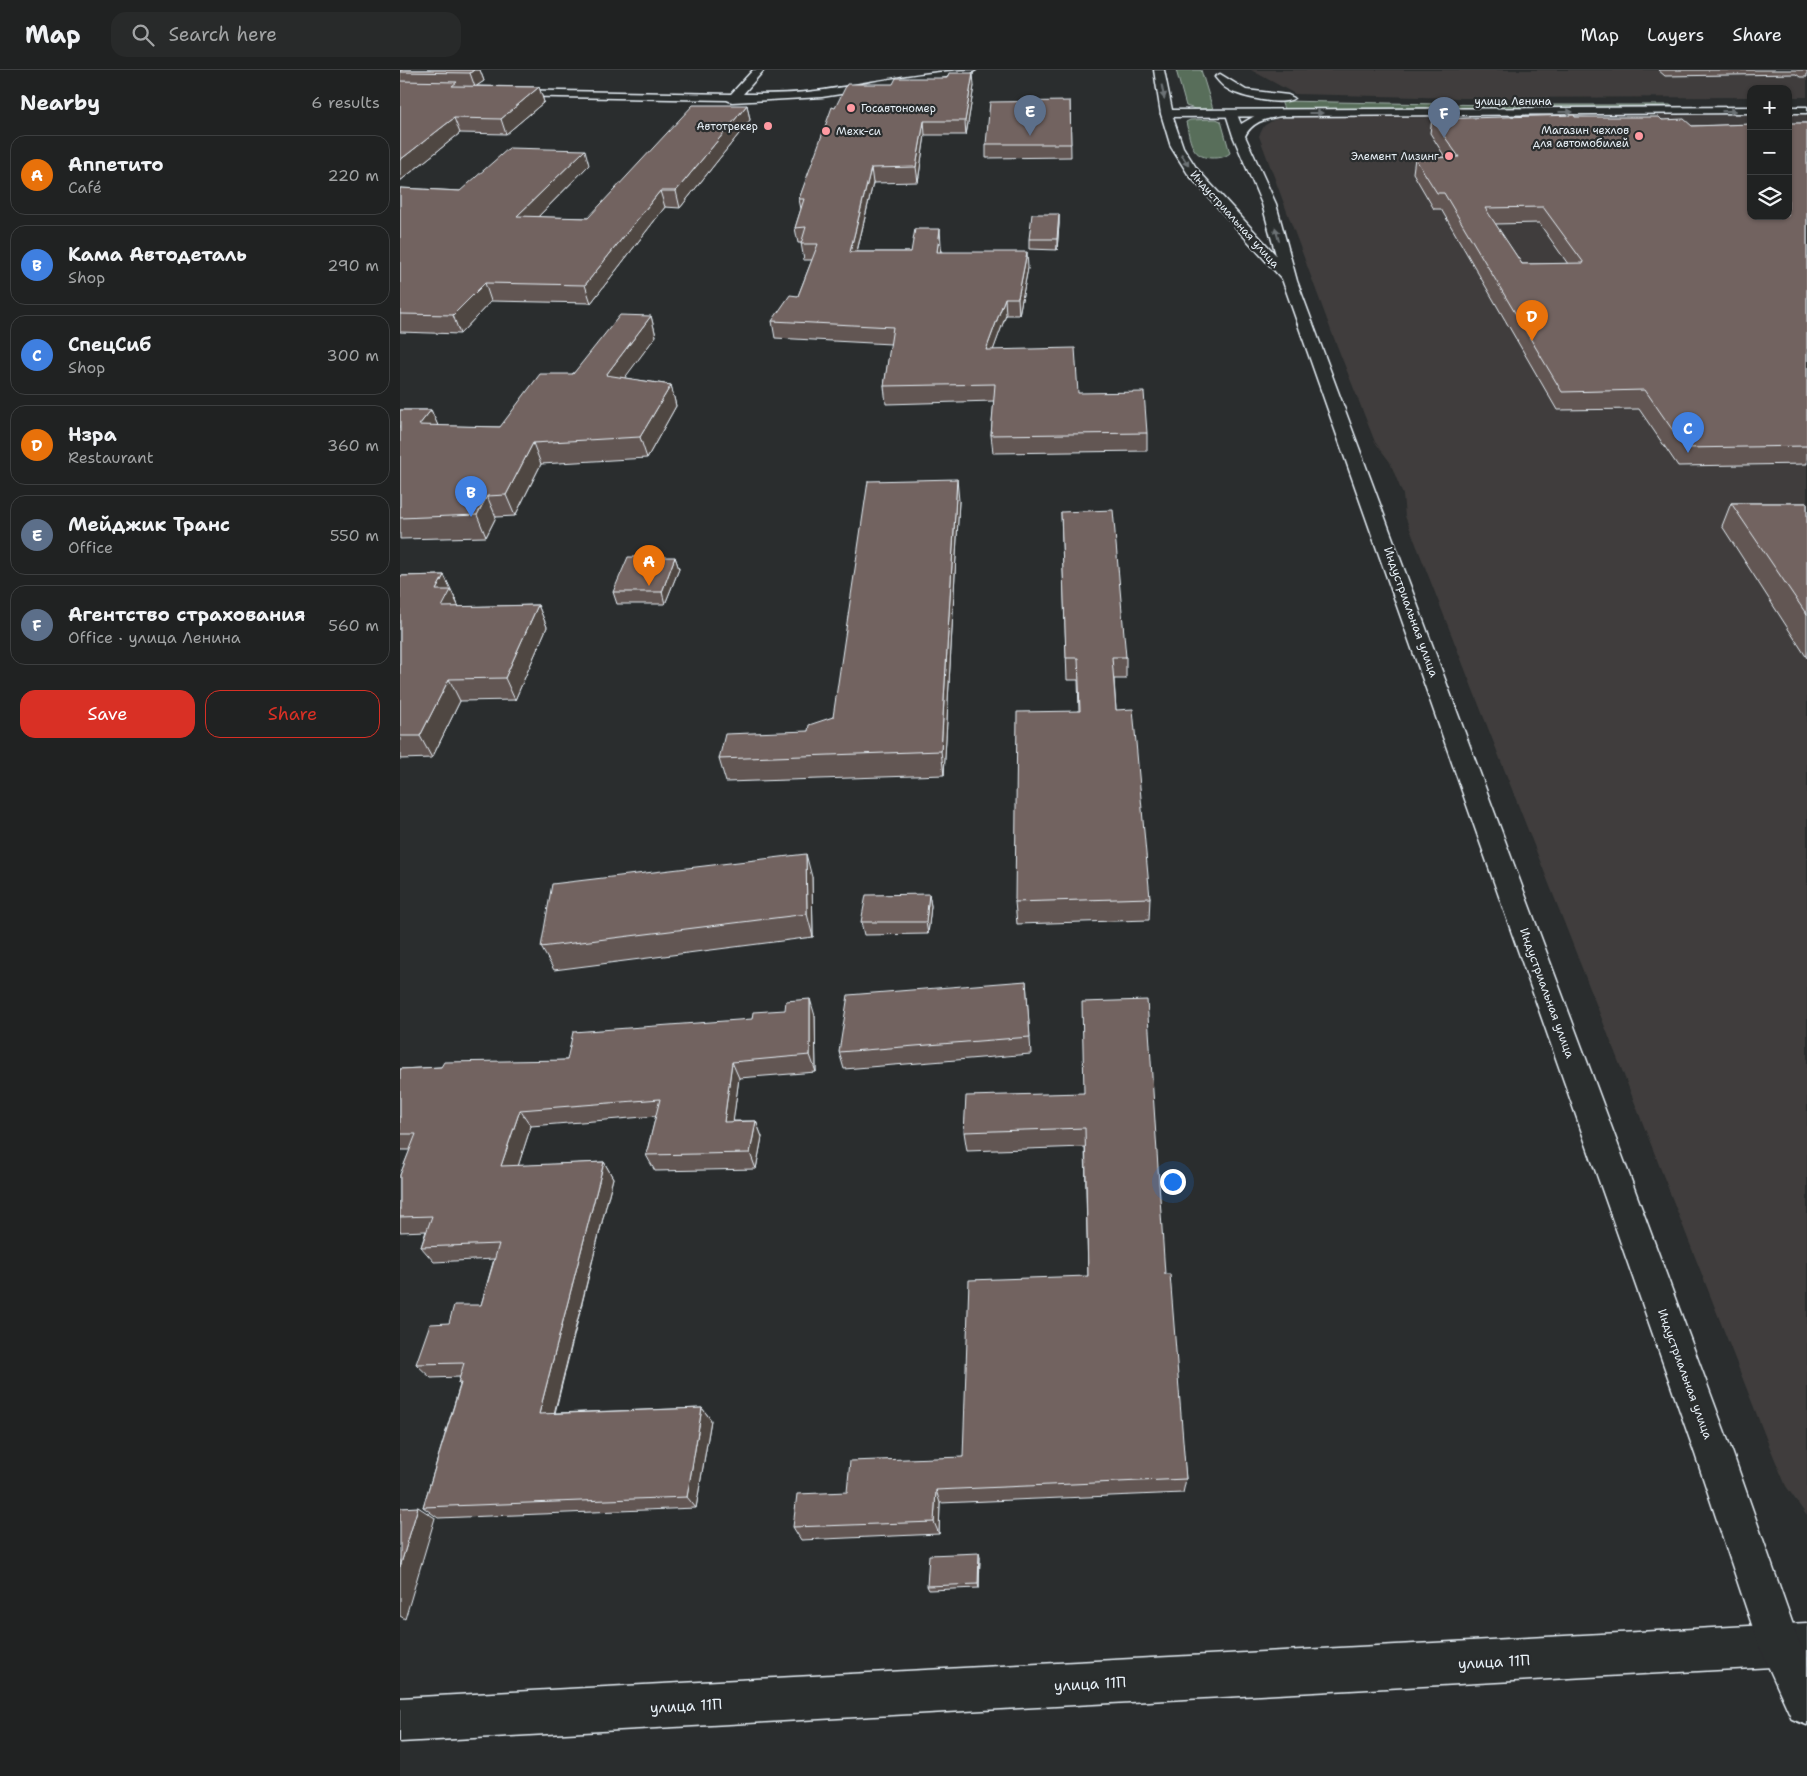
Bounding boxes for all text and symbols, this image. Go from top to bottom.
search box [111,12,461,57]
text: Map [25,19,81,51]
icon: search [129,21,157,49]
text: Search here [169,22,277,47]
text: Map [1581,23,1619,47]
text: Layers [1647,23,1704,47]
text: Share [1732,23,1782,47]
one-way arrow [1160,85,1168,101]
map controls [1747,85,1792,220]
button: + [1747,85,1792,130]
text: Nearby [20,89,100,117]
text: 6 results [311,92,380,113]
street label: улица Ленина [1474,94,1552,109]
pin: E [1014,95,1046,136]
pin: F [1428,97,1460,138]
place label: Госавтономер [861,101,936,116]
marker: Госавтономер [845,102,857,114]
one-way arrow [1721,106,1737,114]
one-way arrow [1558,108,1574,116]
one-way arrow [1308,109,1324,117]
place label: Автотрекер [697,119,758,134]
marker: Автотрекер [762,120,774,132]
place label: Магазин чехлов для автомобилей [1533,123,1629,151]
place label: Мехк-си [836,124,881,139]
marker: Мехк-си [820,125,832,137]
marker: Магазин чехлов для автомобилей [1633,130,1645,142]
button: − [1747,130,1792,175]
place label: Элемент Лизинг [1351,149,1439,164]
marker: Элемент Лизинг [1443,150,1455,162]
text: Аппетито [68,152,164,177]
one-way arrow [1180,153,1189,166]
text: A [31,165,43,186]
text: 220 m [327,165,379,186]
street label: Индустриальная улица [1187,167,1283,271]
button: layers [1747,175,1792,220]
text: Café [68,177,102,198]
one-way arrow [1273,227,1281,242]
text: Кама Автодеталь [68,242,247,267]
text: B [32,255,42,276]
text: 290 m [327,255,379,276]
text: Shop [68,267,105,288]
pin: D [1516,300,1548,341]
text: СпецСиб [68,332,151,357]
text: C [32,345,42,366]
text: 300 m [327,345,379,366]
text: Shop [68,357,105,378]
pin: C [1672,412,1704,453]
text: Нзра [68,422,117,447]
text: D [31,435,43,456]
text: 360 m [327,435,379,456]
text: Restaurant [68,447,154,468]
pin: B [455,476,487,517]
text: Мейджик Транс [68,512,230,537]
text: E [32,525,42,546]
text: 550 m [330,525,379,546]
text: Office [68,537,113,558]
pin: A [633,545,665,586]
street label: Индустриальная улица [1380,545,1442,680]
text: Агентство страхования [68,602,306,627]
text: F [32,615,42,636]
text: 560 m [328,615,379,636]
text: Office · улица Ленина [68,627,241,648]
button: Save [20,690,195,738]
button: Share [205,690,380,738]
street label: Индустриальная улица [1516,926,1578,1061]
your location [1160,1169,1186,1195]
street label: Индустриальная улица [1654,1307,1716,1442]
street label: улица 11П [1457,1650,1531,1674]
street label: улица 11П [1053,1672,1127,1696]
street label: улица 11П [649,1694,723,1718]

